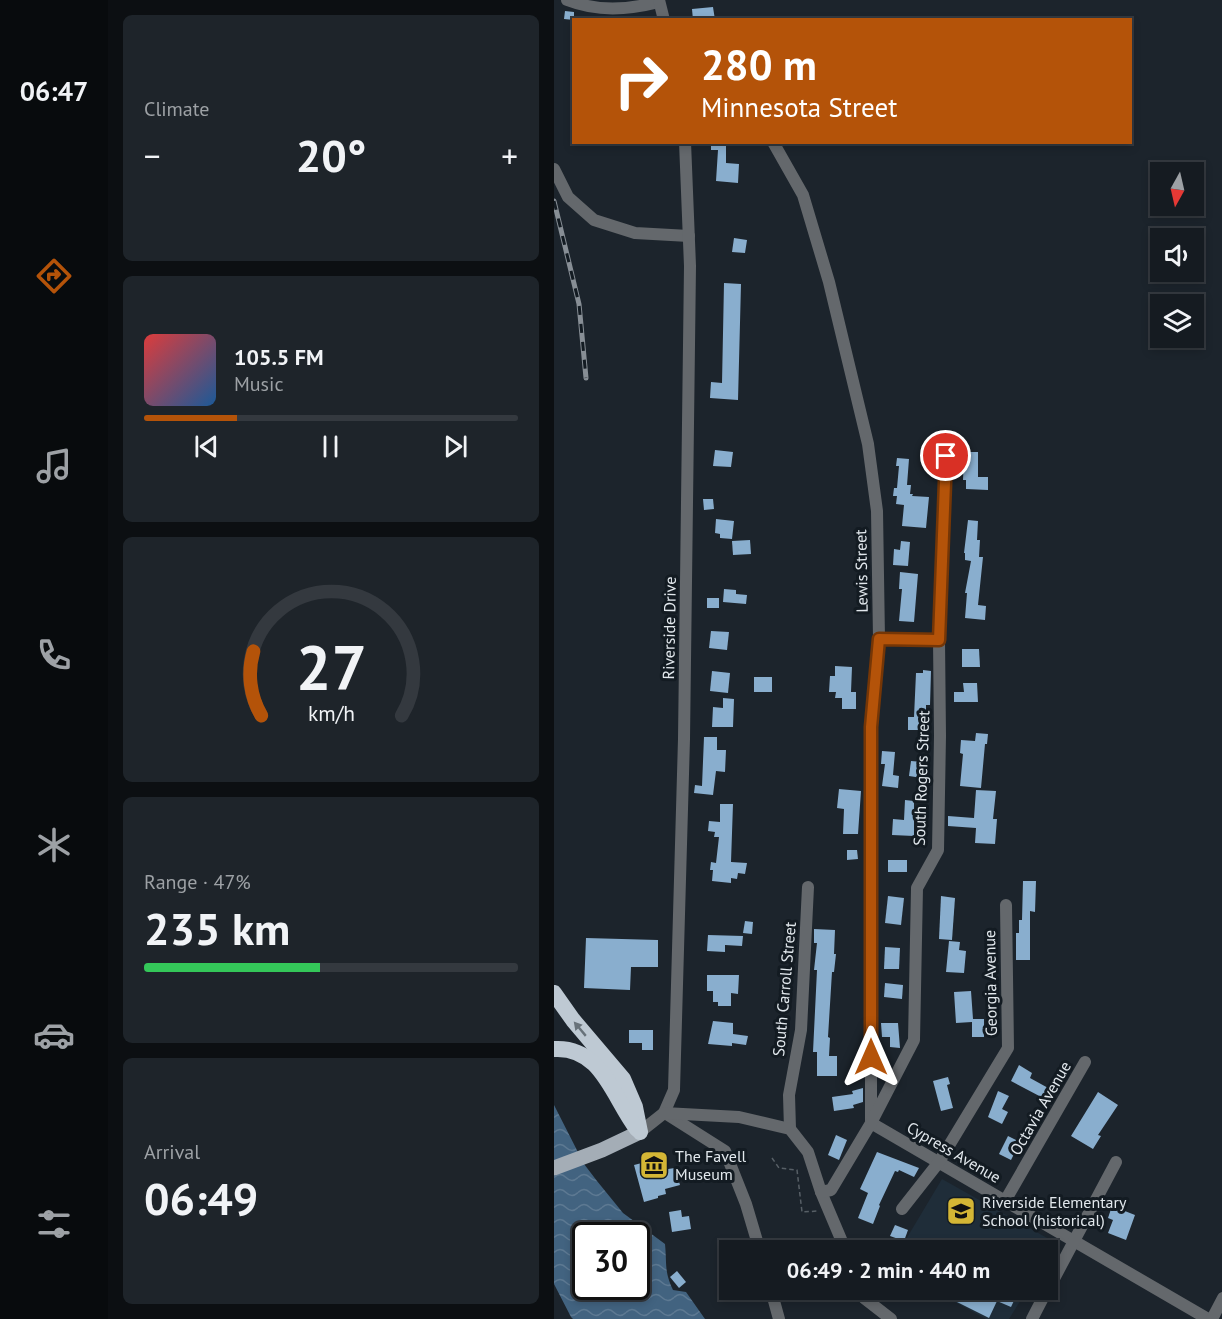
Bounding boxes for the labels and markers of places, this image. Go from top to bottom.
pin [920,430,971,481]
place label: The Favell Museum [675,1146,747,1184]
museum icon: The Favell Museum [638,1149,670,1181]
place label: Riverside Elementary School (historical) [982,1192,1127,1230]
school or university icon: Riverside Elementary School (historical) [945,1195,977,1227]

